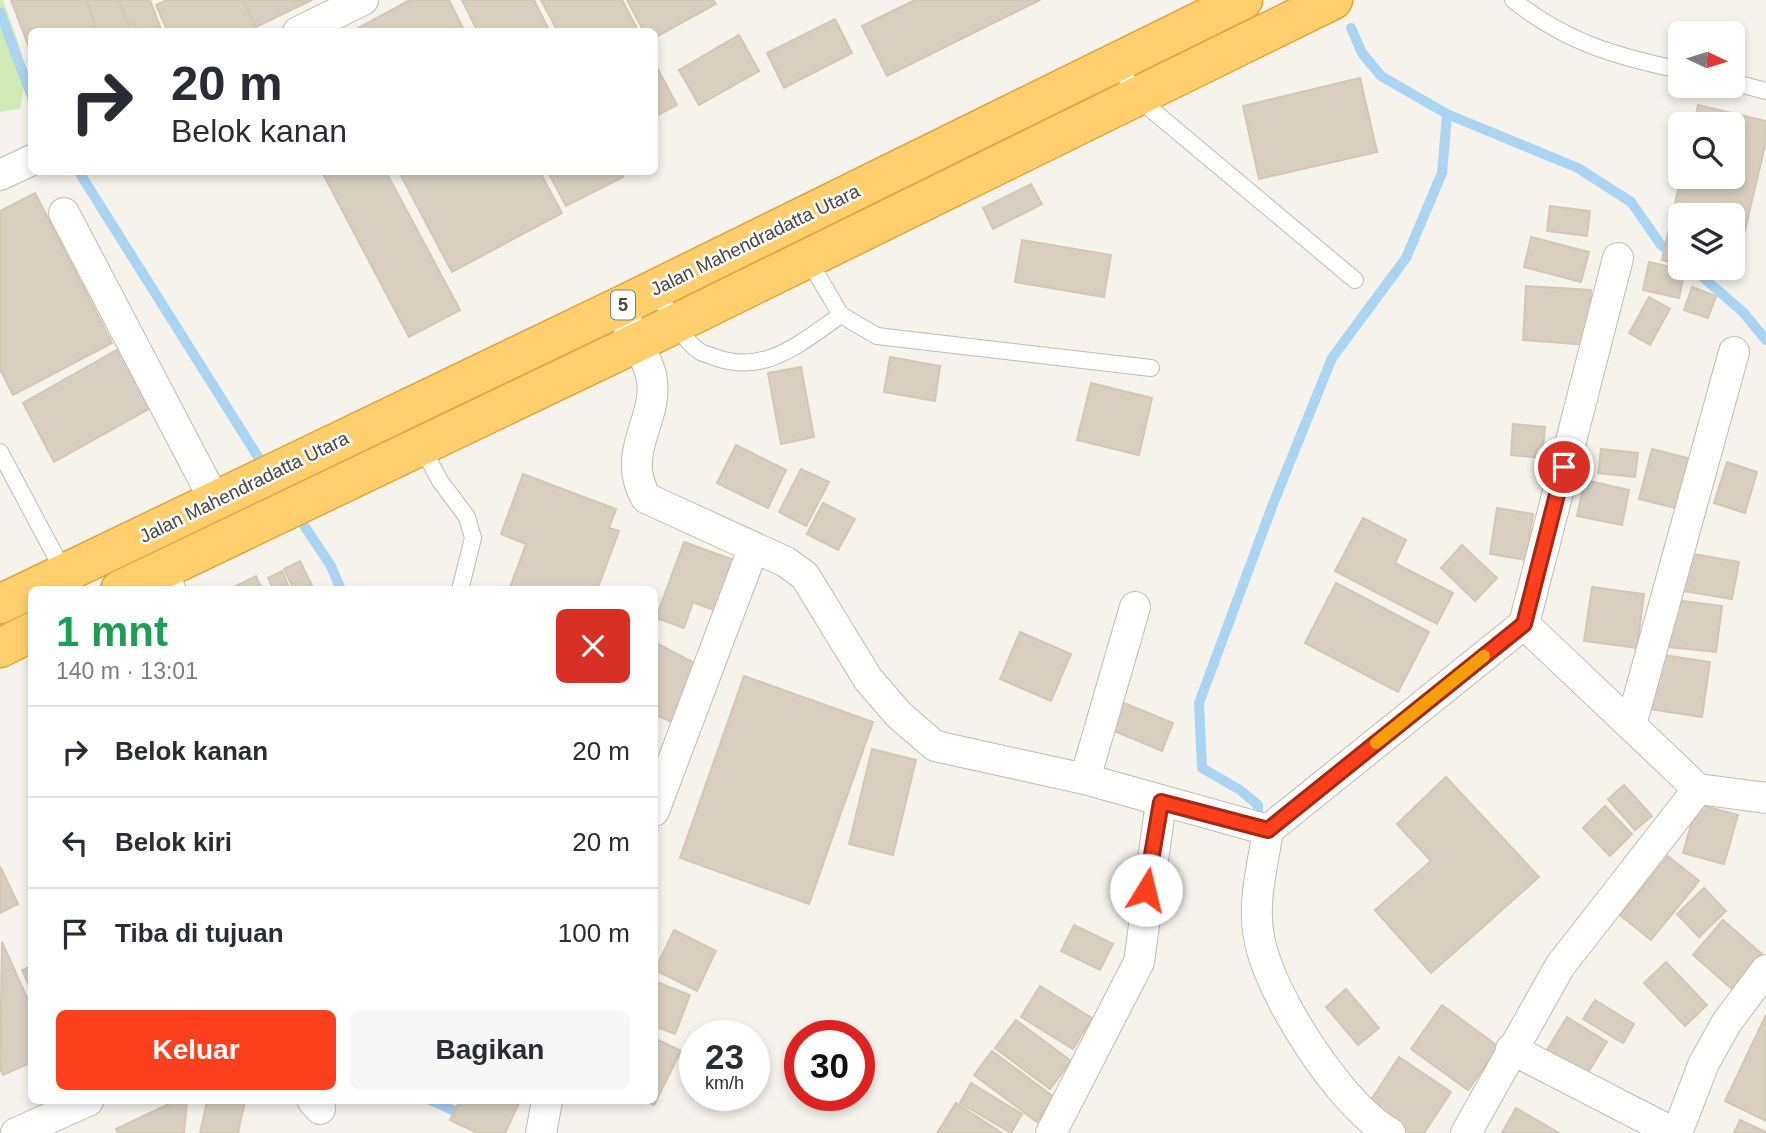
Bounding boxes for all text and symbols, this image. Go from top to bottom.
north arrow [1668,21,1745,98]
map controls [1668,21,1745,280]
icon: right [56,56,147,147]
text: 20 m [171,56,283,110]
button: search [1668,112,1745,189]
text: Belok kanan [171,113,347,149]
street label: Jalan Mahendradatta Utara [647,180,863,300]
button: layers [1668,203,1745,280]
road number: 5 [611,290,635,320]
street label: Jalan Mahendradatta Utara [136,427,352,547]
pin [1534,437,1594,497]
icon: arrive [1545,448,1583,486]
text: 1 mnt [56,608,168,655]
button: close [556,609,630,683]
text: 140 m · 13:01 [56,658,198,684]
icon: right [56,733,94,771]
text: Belok kanan [115,736,268,766]
text: 20 m [572,736,630,766]
icon: left [56,824,94,862]
text: Belok kiri [115,827,232,857]
text: 20 m [572,827,630,857]
position arrow [1109,853,1183,927]
icon: arrive [56,915,94,953]
text: Tiba di tujuan [115,918,284,948]
text: 100 m [558,918,630,948]
button: Keluar [56,1010,336,1090]
button: Bagikan [350,1010,630,1090]
speed limit sign: 30 [784,1020,875,1111]
text: 23 [705,1037,744,1076]
text: km/h [705,1073,744,1093]

